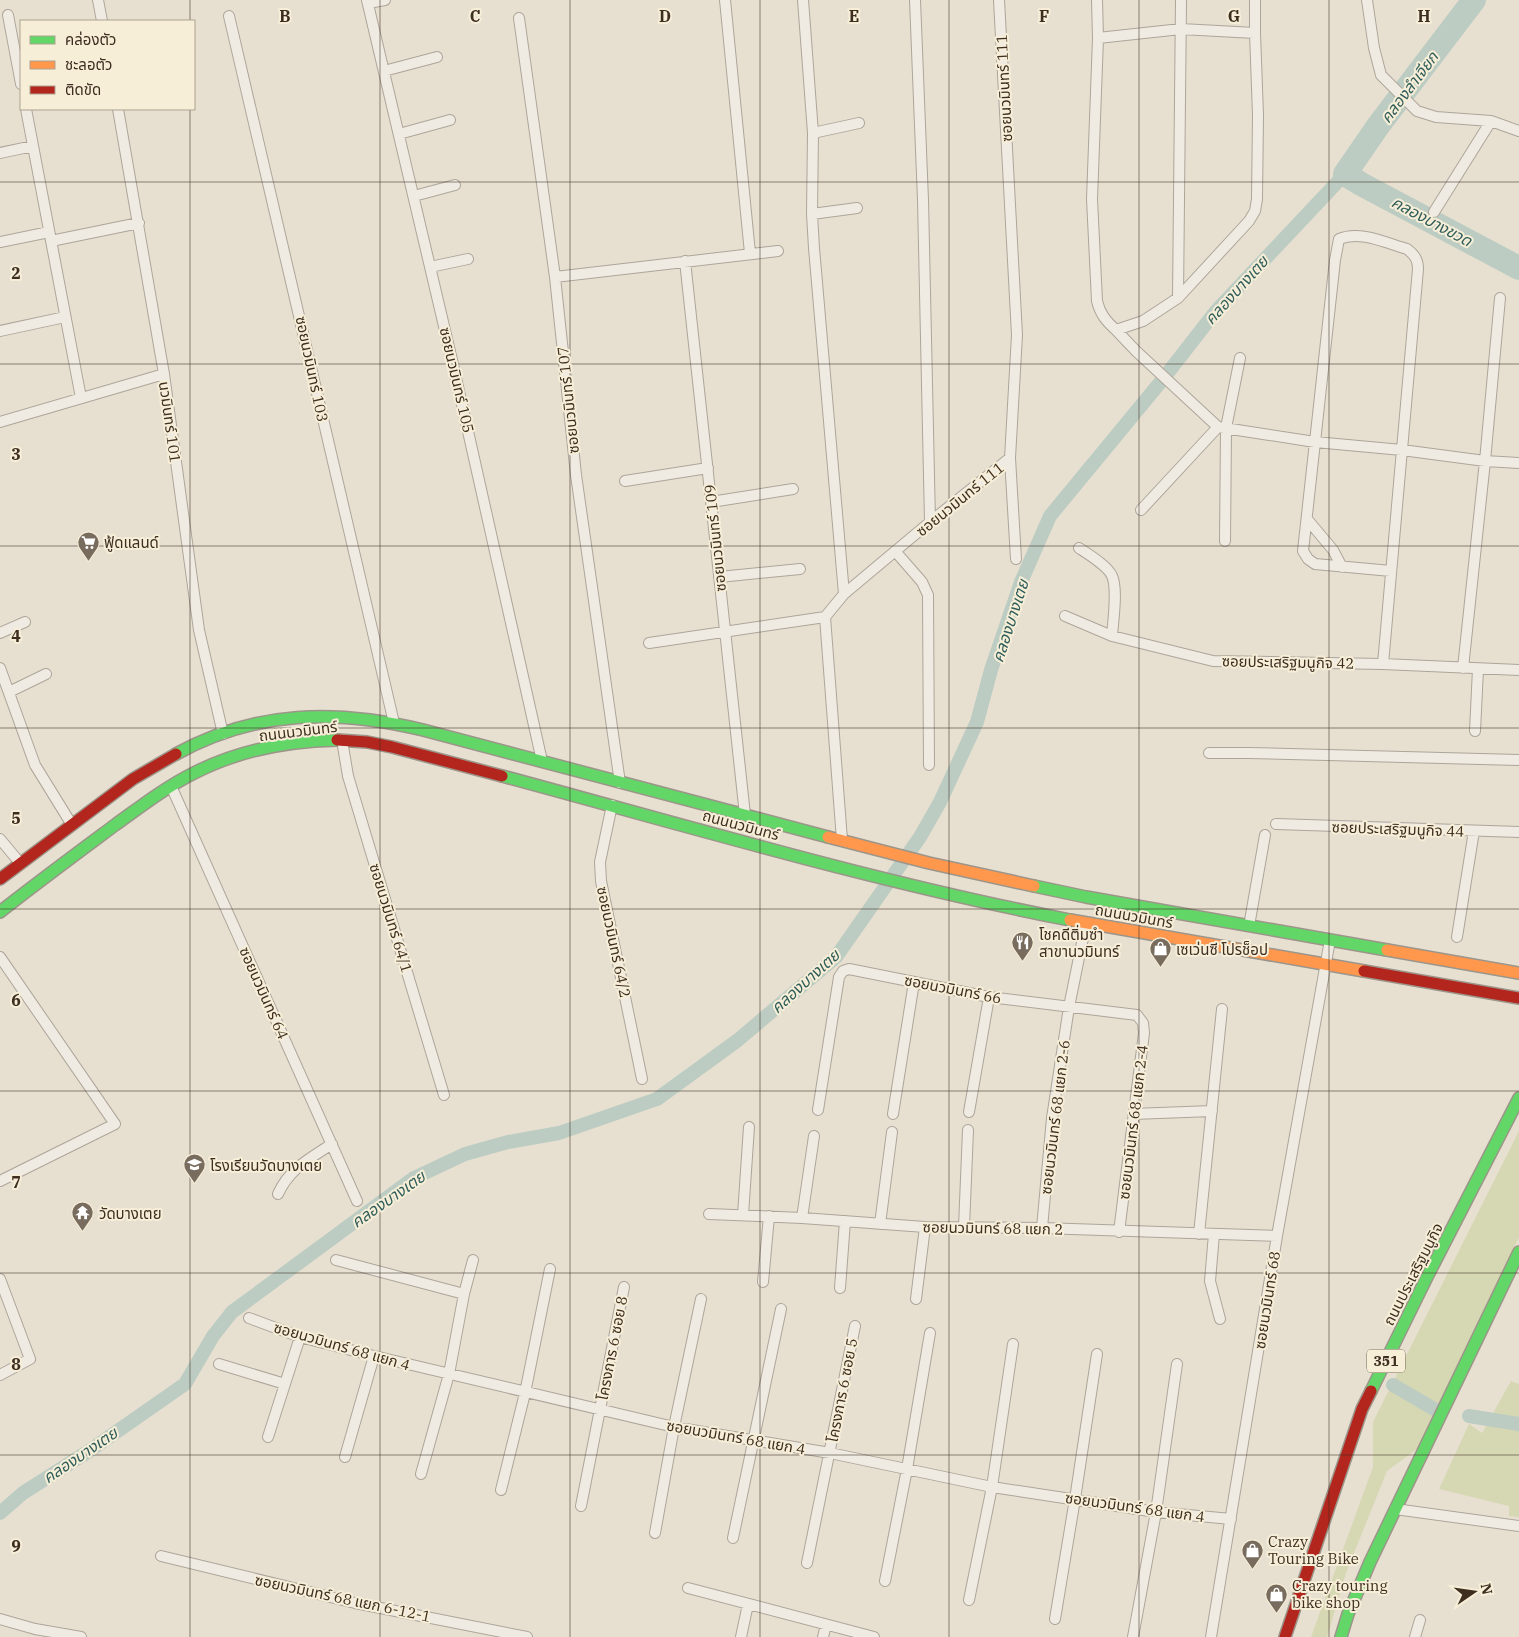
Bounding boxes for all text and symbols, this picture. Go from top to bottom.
text: B [279,6,291,26]
text: C [470,6,480,26]
text: D [659,6,671,26]
text: E [849,6,859,26]
text: F [1039,6,1049,26]
text: G [1228,6,1240,26]
text: H [1418,6,1431,26]
legend [20,20,195,110]
text: คล่องตัว [65,30,116,49]
street label: ซอยนวมินทร์ 111 [992,34,1016,142]
water label: คลองลำเจียก [1376,46,1443,127]
text: ชะลอตัว [65,55,112,74]
text: ติดขัด [65,80,101,99]
water label: คลองบางขวด [1388,192,1477,251]
water label: คลองบางเตย [1200,250,1273,329]
text: 2 [11,263,21,283]
street label: ซอยนวมินทร์ 103 [292,314,332,424]
street label: ซอยนวมินทร์ 105 [436,325,478,435]
street label: ซอยนวมินทร์ 107 [553,345,583,455]
street label: นวมินทร์ 101 [155,380,185,464]
text: 3 [11,444,21,464]
street label: ซอยนวมินทร์ 111 [912,458,1008,540]
street label: ซอยนวมินทร์ 109 [700,483,730,593]
supermarket icon: ฟู้ดแลนด์ [76,530,100,561]
place label: ฟู้ดแลนด์ [104,533,159,552]
water label: คลองบางเตย [987,576,1033,665]
text: 4 [11,626,21,646]
street label: ซอยประเสริฐมนูกิจ 42 [1222,651,1354,673]
street label: ถนนนวมินทร์ [258,717,339,745]
street label: ถนนนวมินทร์ [700,806,782,845]
text: 5 [11,808,21,828]
street label: ซอยประเสริฐมนูกิจ 44 [1331,817,1465,841]
street label: ซอยนวมินทร์ 64/1 [365,861,417,975]
street label: ซอยนวมินทร์ 64/2 [593,885,635,999]
street label: ถนนนวมินทร์ [1094,900,1175,932]
place label: โชคดีติ่มซำ สาขานวมินทร์ [1039,924,1120,961]
restaurant icon: โชคดีติ่มซำ สาขานวมินทร์ [1011,931,1035,962]
shop icon: เซเว่นซี โปรช็อป [1148,937,1172,968]
place label: เซเว่นซี โปรช็อป [1176,940,1268,959]
street label: ซอยนวมินทร์ 64 [235,944,293,1042]
water label: คลองบางเตย [766,944,845,1017]
street label: ซอยนวมินทร์ 66 [903,970,1003,1008]
text: 6 [11,990,21,1010]
street label: ซอยนวมินทร์ 68 แยก 2-6 [1036,1039,1074,1195]
street label: ซอยนวมินทร์ 68 แยก 2-4 [1114,1044,1152,1200]
school or university icon: โรงเรียนวัดบางเตย [182,1153,206,1184]
place label: โรงเรียนวัดบางเตย [210,1156,322,1175]
water label: คลองบางเตย [347,1165,430,1232]
text: 7 [11,1172,21,1192]
temple icon: วัดบางเตย [71,1201,95,1232]
place label: วัดบางเตย [99,1204,162,1223]
street label: ซอยนวมินทร์ 68 แยก 2 [922,1217,1064,1239]
street label: ถนนประเสริฐมนูกิจ [1379,1219,1447,1329]
street label: ซอยนวมินทร์ 68 [1250,1250,1284,1350]
street label: โครงการ 6 ซอย 8 [593,1294,631,1402]
street label: ซอยนวมินทร์ 68 แยก 4 [272,1317,412,1375]
street label: โครงการ 6 ซอย 5 [823,1336,861,1444]
road number: 351 [1367,1350,1405,1372]
text: 8 [11,1354,21,1374]
street label: ซอยนวมินทร์ 68 แยก 4 [665,1415,807,1459]
water label: คลองบางเตย [39,1422,122,1487]
street label: ซอยนวมินทร์ 68 แยก 4 [1064,1488,1206,1526]
place label: Crazy Touring Bike [1268,1532,1359,1568]
text: 9 [11,1536,21,1556]
shop icon: Crazy Touring Bike [1240,1538,1264,1569]
north arrow [1449,1567,1499,1617]
street label: ซอยนวมินทร์ 68 แยก 6-12-1 [253,1570,433,1626]
place label: Crazy touring bike shop [1292,1576,1388,1612]
shop icon: Crazy touring bike shop [1264,1582,1288,1613]
text: N [1477,1582,1497,1596]

